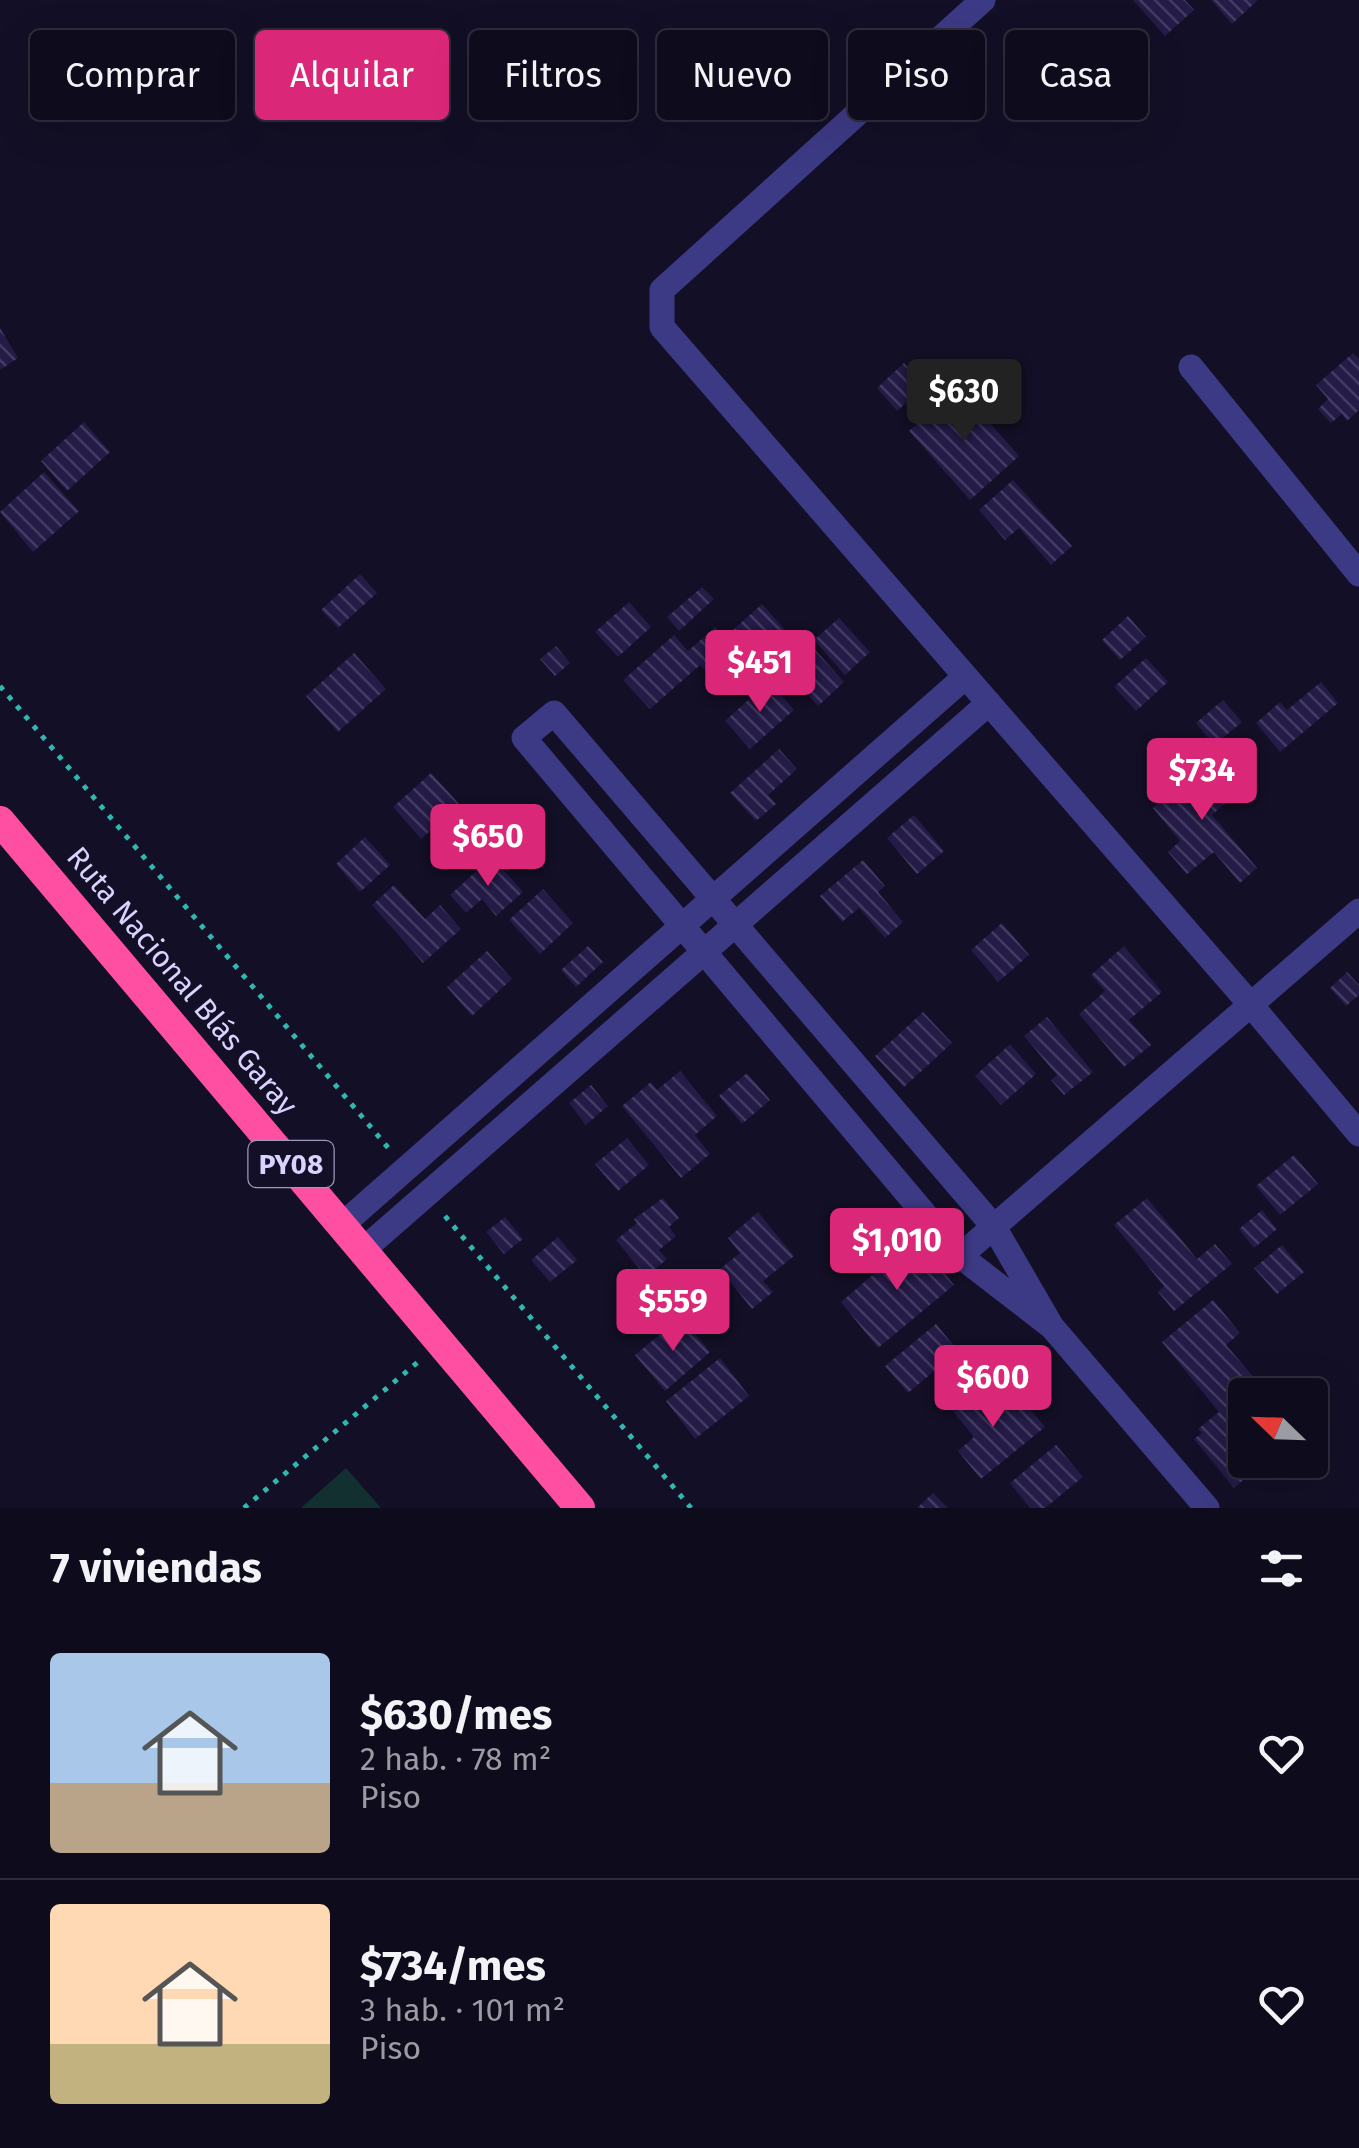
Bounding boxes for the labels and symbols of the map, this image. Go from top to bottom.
pin: $630 [905,359,1023,444]
pin: $451 [701,630,819,715]
pin: $734 [1143,738,1261,823]
pin: $650 [429,804,547,889]
street label: Ruta Nacional Blás Garay [59,839,305,1123]
road number: PY08 [248,1141,334,1187]
pin: $1,010 [816,1208,978,1293]
pin: $559 [614,1269,732,1354]
pin: $600 [934,1345,1052,1430]
north arrow [1228,1378,1328,1478]

